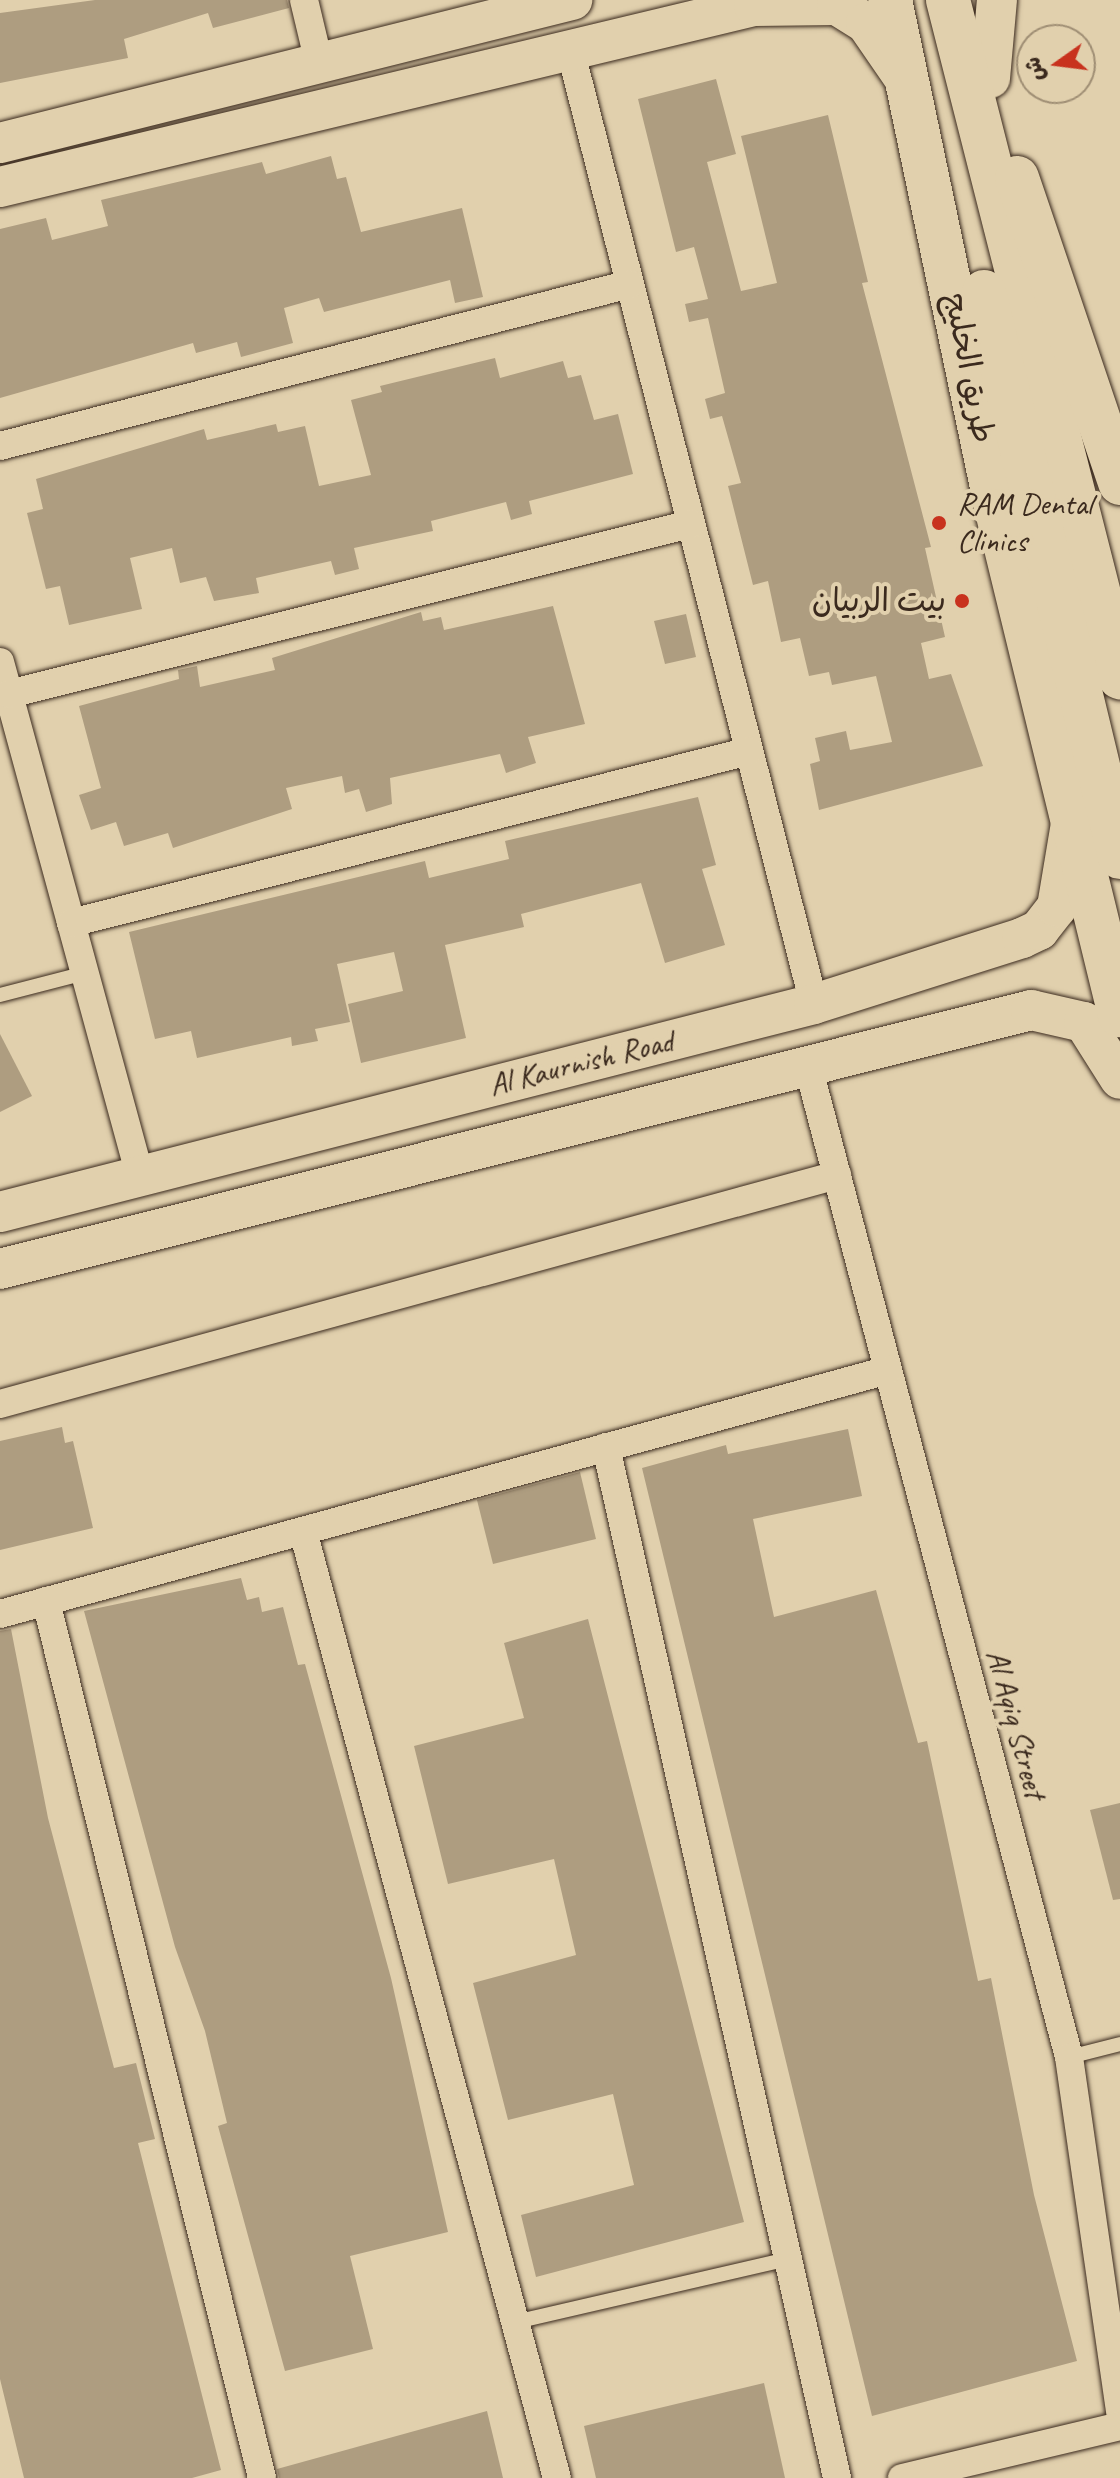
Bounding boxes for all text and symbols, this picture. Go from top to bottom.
north arrow [1016,24,1096,104]
text: ش [1018,54,1051,84]
street label: طريق الخليج [936,290,1002,446]
place label: RAM Dental Clinics [957,486,1093,561]
marker: RAM Dental Clinics [928,512,950,534]
place label: بيت الربيان [812,582,946,620]
marker: بيت الربيان [953,592,971,610]
street label: Al Kaurnish Road [485,1022,677,1104]
street label: Al Aqiq Street [978,1645,1054,1803]

